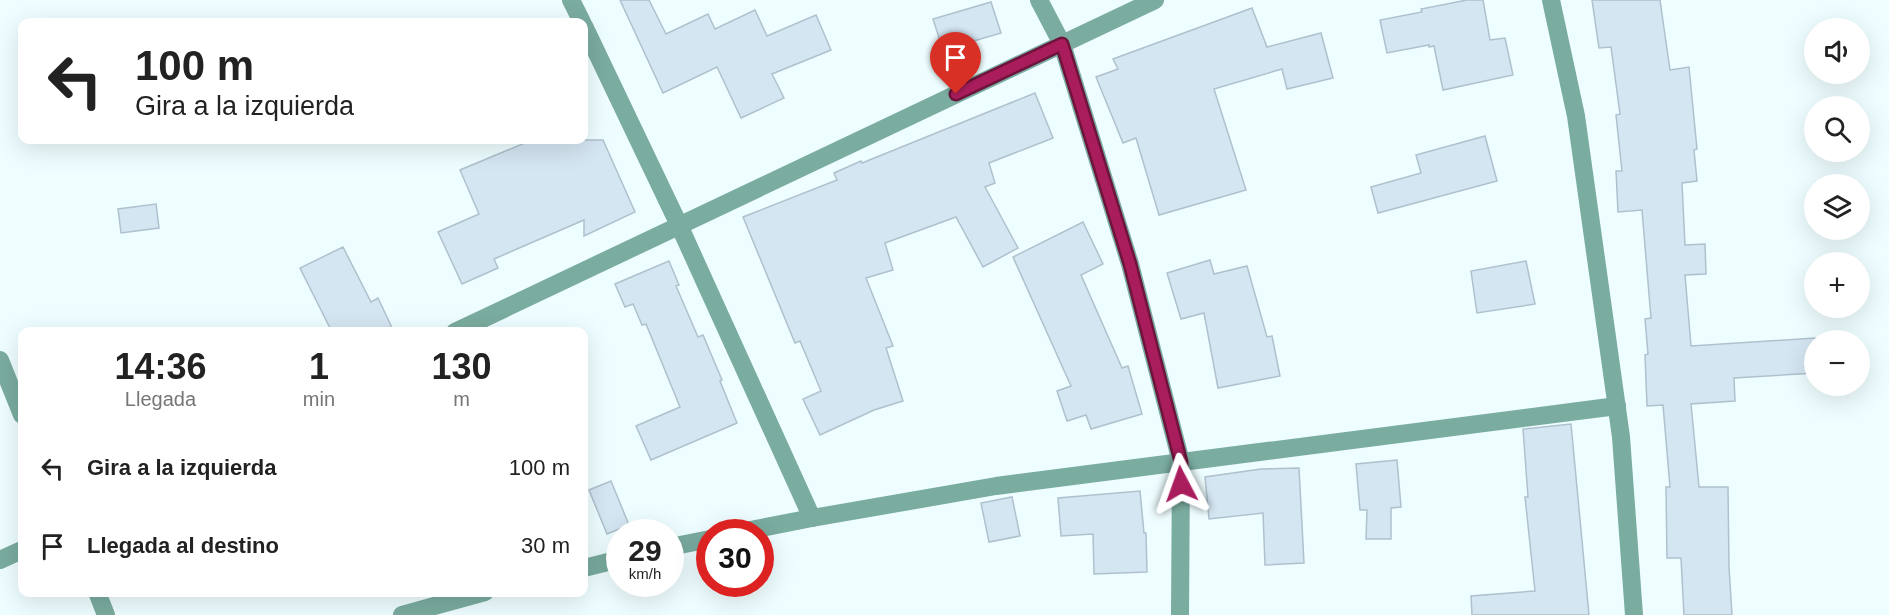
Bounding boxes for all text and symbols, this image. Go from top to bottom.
map controls [1804,18,1870,396]
button: sound [1804,18,1870,84]
pin [930,32,981,94]
icon: arrive [939,41,972,74]
icon: left [36,42,114,120]
text: 100 m [135,42,254,89]
text: Gira a la izquierda [135,91,354,121]
button: search [1804,96,1870,162]
button: layers [1804,174,1870,240]
button: + [1804,252,1870,318]
button: − [1804,330,1870,396]
text: 14:36 [114,346,206,387]
text: 1 [309,346,329,387]
text: 130 [431,346,492,387]
text: Llegada [125,388,196,410]
text: min [303,388,335,410]
text: m [453,388,470,410]
icon: left [36,452,69,485]
position arrow [1149,452,1213,516]
text: Gira a la izquierda [87,455,277,480]
text: 100 m [509,455,570,480]
speed limit sign: 30 [696,519,774,597]
icon: arrive [36,530,69,563]
text: Llegada al destino [87,533,279,558]
text: 30 m [521,533,570,558]
text: 29 [628,534,662,567]
text: km/h [629,565,661,582]

